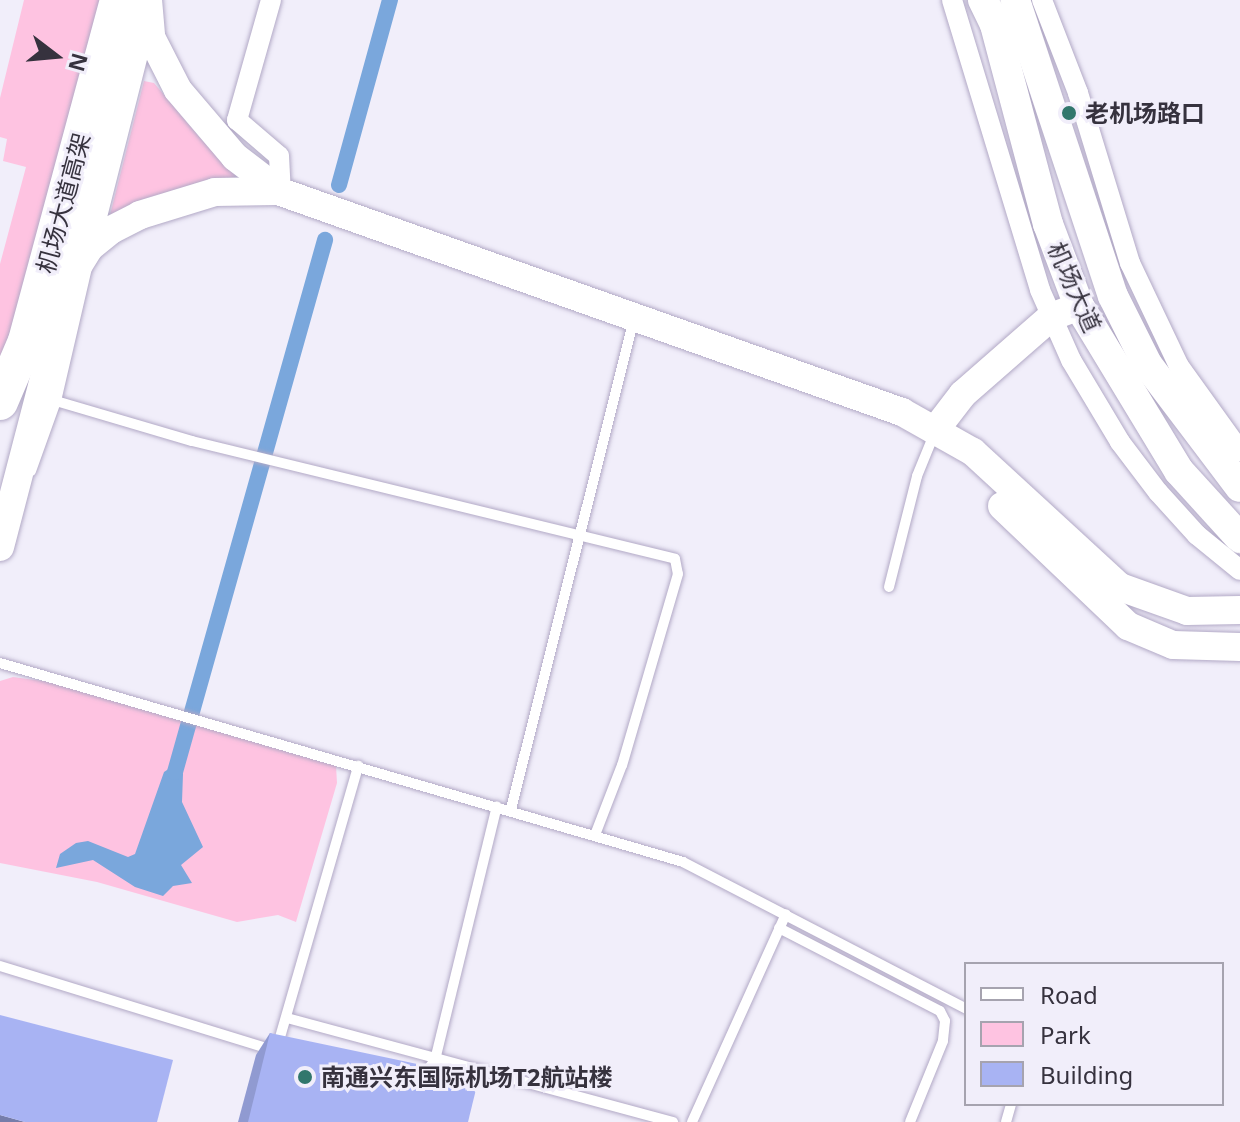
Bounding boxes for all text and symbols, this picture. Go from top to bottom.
north arrow [16,16,96,96]
text: N [62,50,96,75]
place label: 老机场路口 [1085,99,1205,127]
marker: 老机场路口 [1060,104,1078,122]
street label: 机场大道高架 [30,130,96,276]
street label: 机场大道 [1042,237,1108,337]
legend [964,962,1224,1106]
text: Road [1040,978,1098,1011]
text: Park [1040,1018,1091,1051]
text: Building [1040,1058,1133,1091]
place label: 南通兴东国际机场T2航站楼 [321,1063,613,1091]
marker: 南通兴东国际机场T2航站楼 [296,1068,314,1086]

